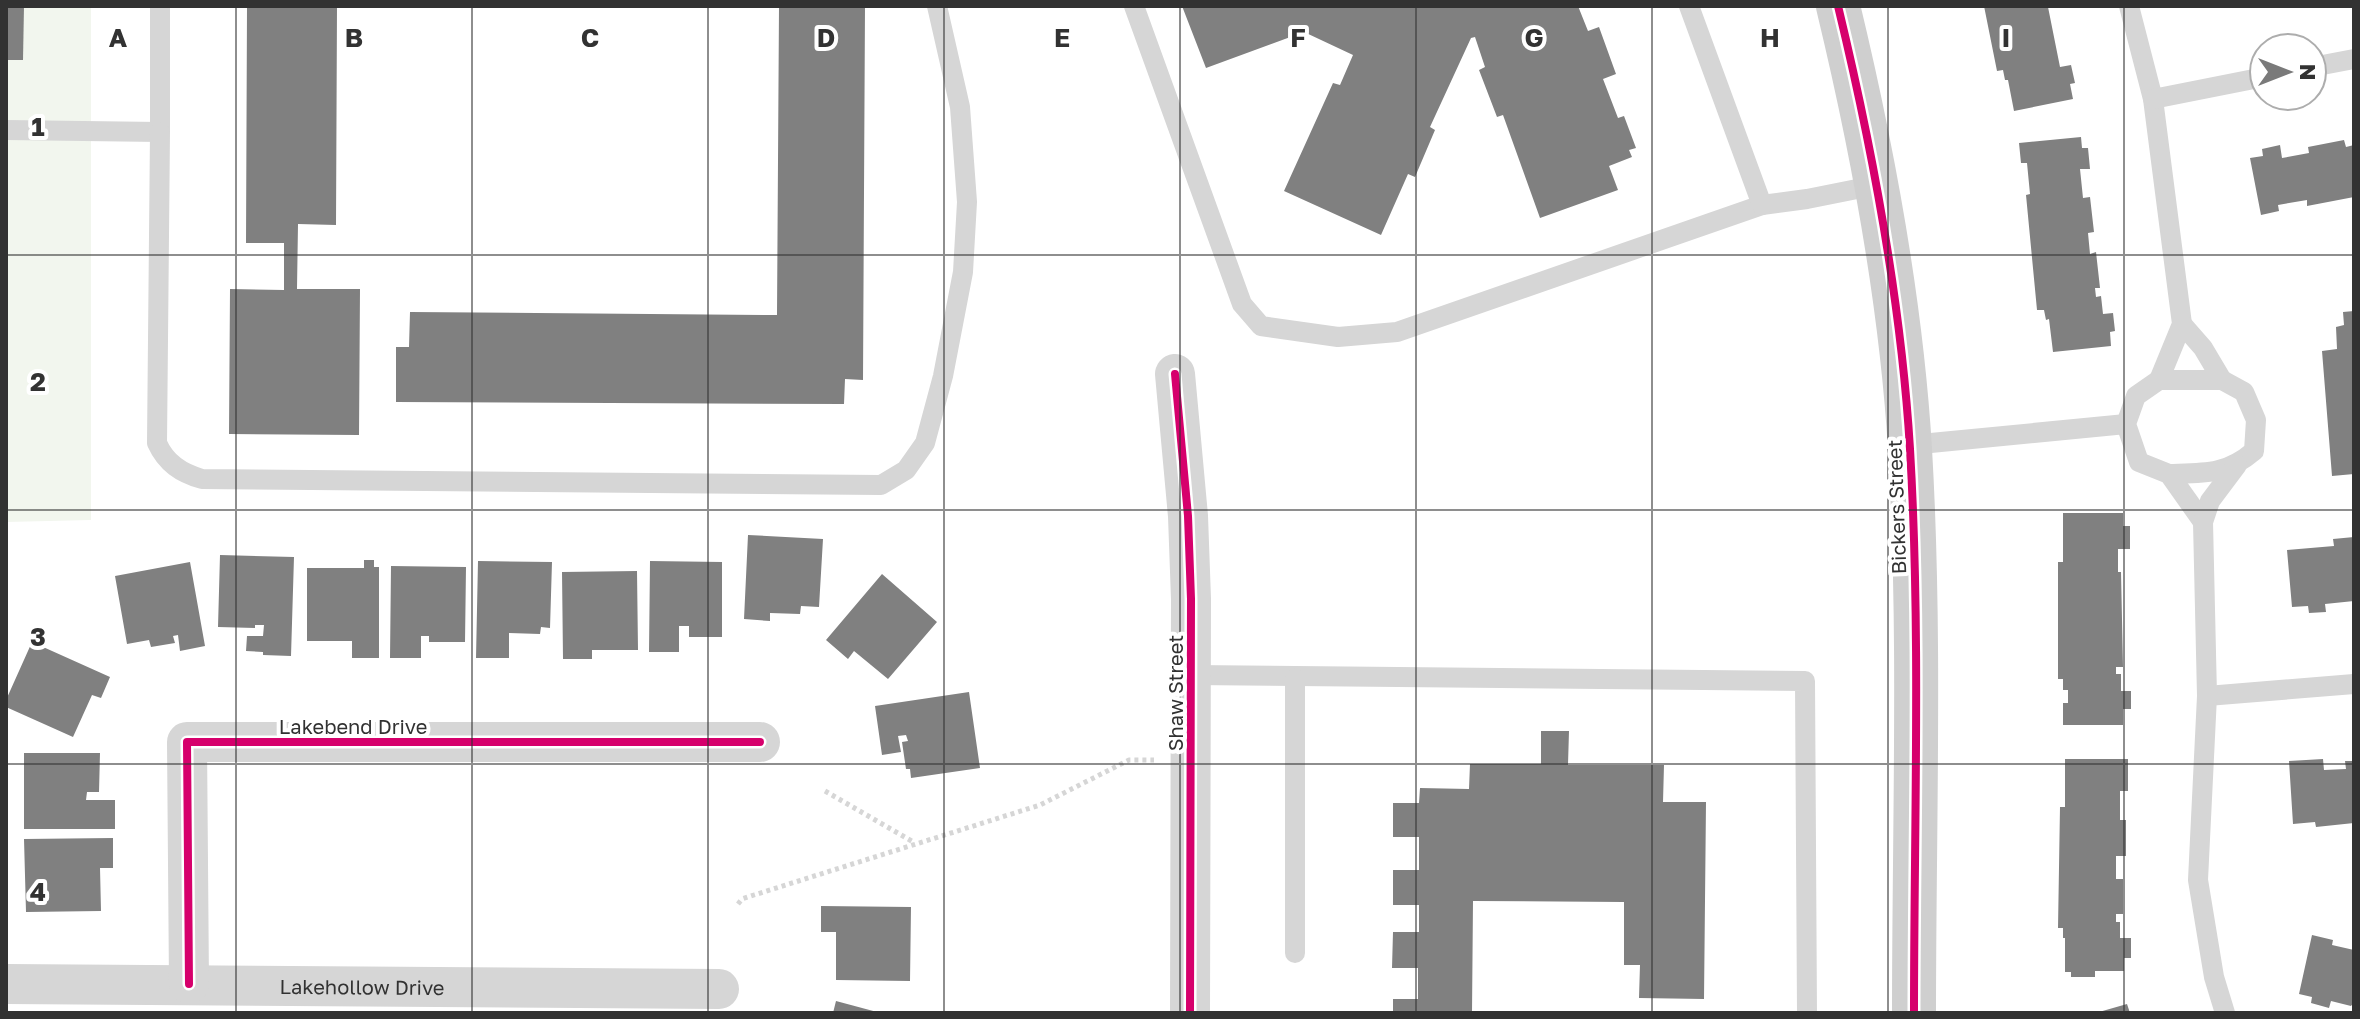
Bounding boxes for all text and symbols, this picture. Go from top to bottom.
text: A [109,22,128,53]
text: B [345,22,363,53]
text: C [581,22,599,53]
text: D [817,22,835,53]
text: E [1054,22,1070,53]
text: F [1290,22,1306,53]
text: G [1524,22,1544,53]
text: H [1760,22,1780,53]
text: I [2002,22,2010,53]
north arrow [2248,32,2328,112]
text: N [2295,64,2322,80]
text: 1 [31,111,45,142]
text: 2 [30,366,46,397]
street label: Bickers Street [1882,439,1910,575]
text: 3 [30,621,46,652]
street label: Shaw Street [1163,635,1187,751]
street label: Lakebend Drive [279,714,427,738]
text: 4 [30,876,46,907]
street label: Lakehollow Drive [279,974,445,999]

